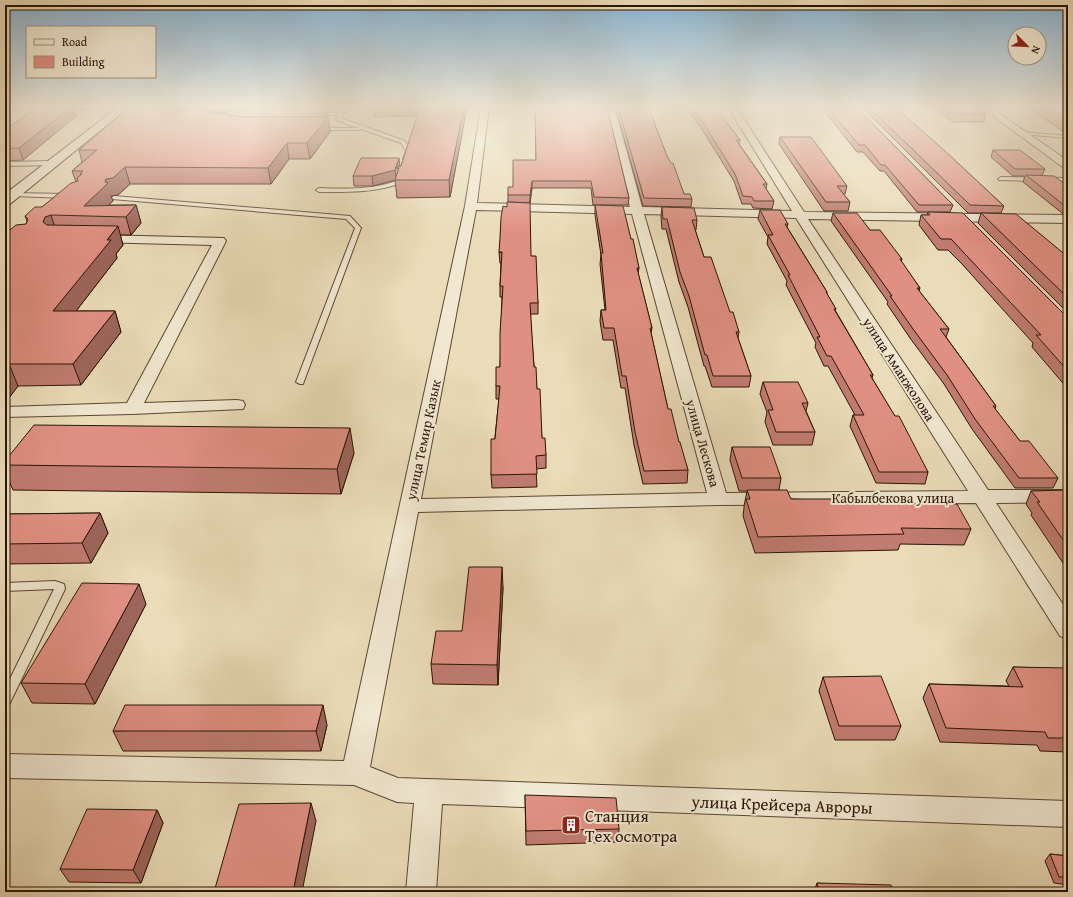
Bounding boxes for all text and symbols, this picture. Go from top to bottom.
legend [26,26,156,78]
north arrow [1007,26,1047,66]
text: Road [62,33,88,50]
text: N [1027,43,1045,57]
text: Building [62,53,105,70]
street label: улица Аманжолова [857,312,940,425]
street label: улица Темир Казык [400,377,446,503]
street label: улица Лескова [681,396,725,490]
street label: Кабылбекова улица [832,488,955,508]
street label: улица Крейсера Авроры [690,788,873,820]
place label: Станция Тех осмотра [585,803,677,848]
building icon: Станция Тех осмотра [560,814,582,836]

